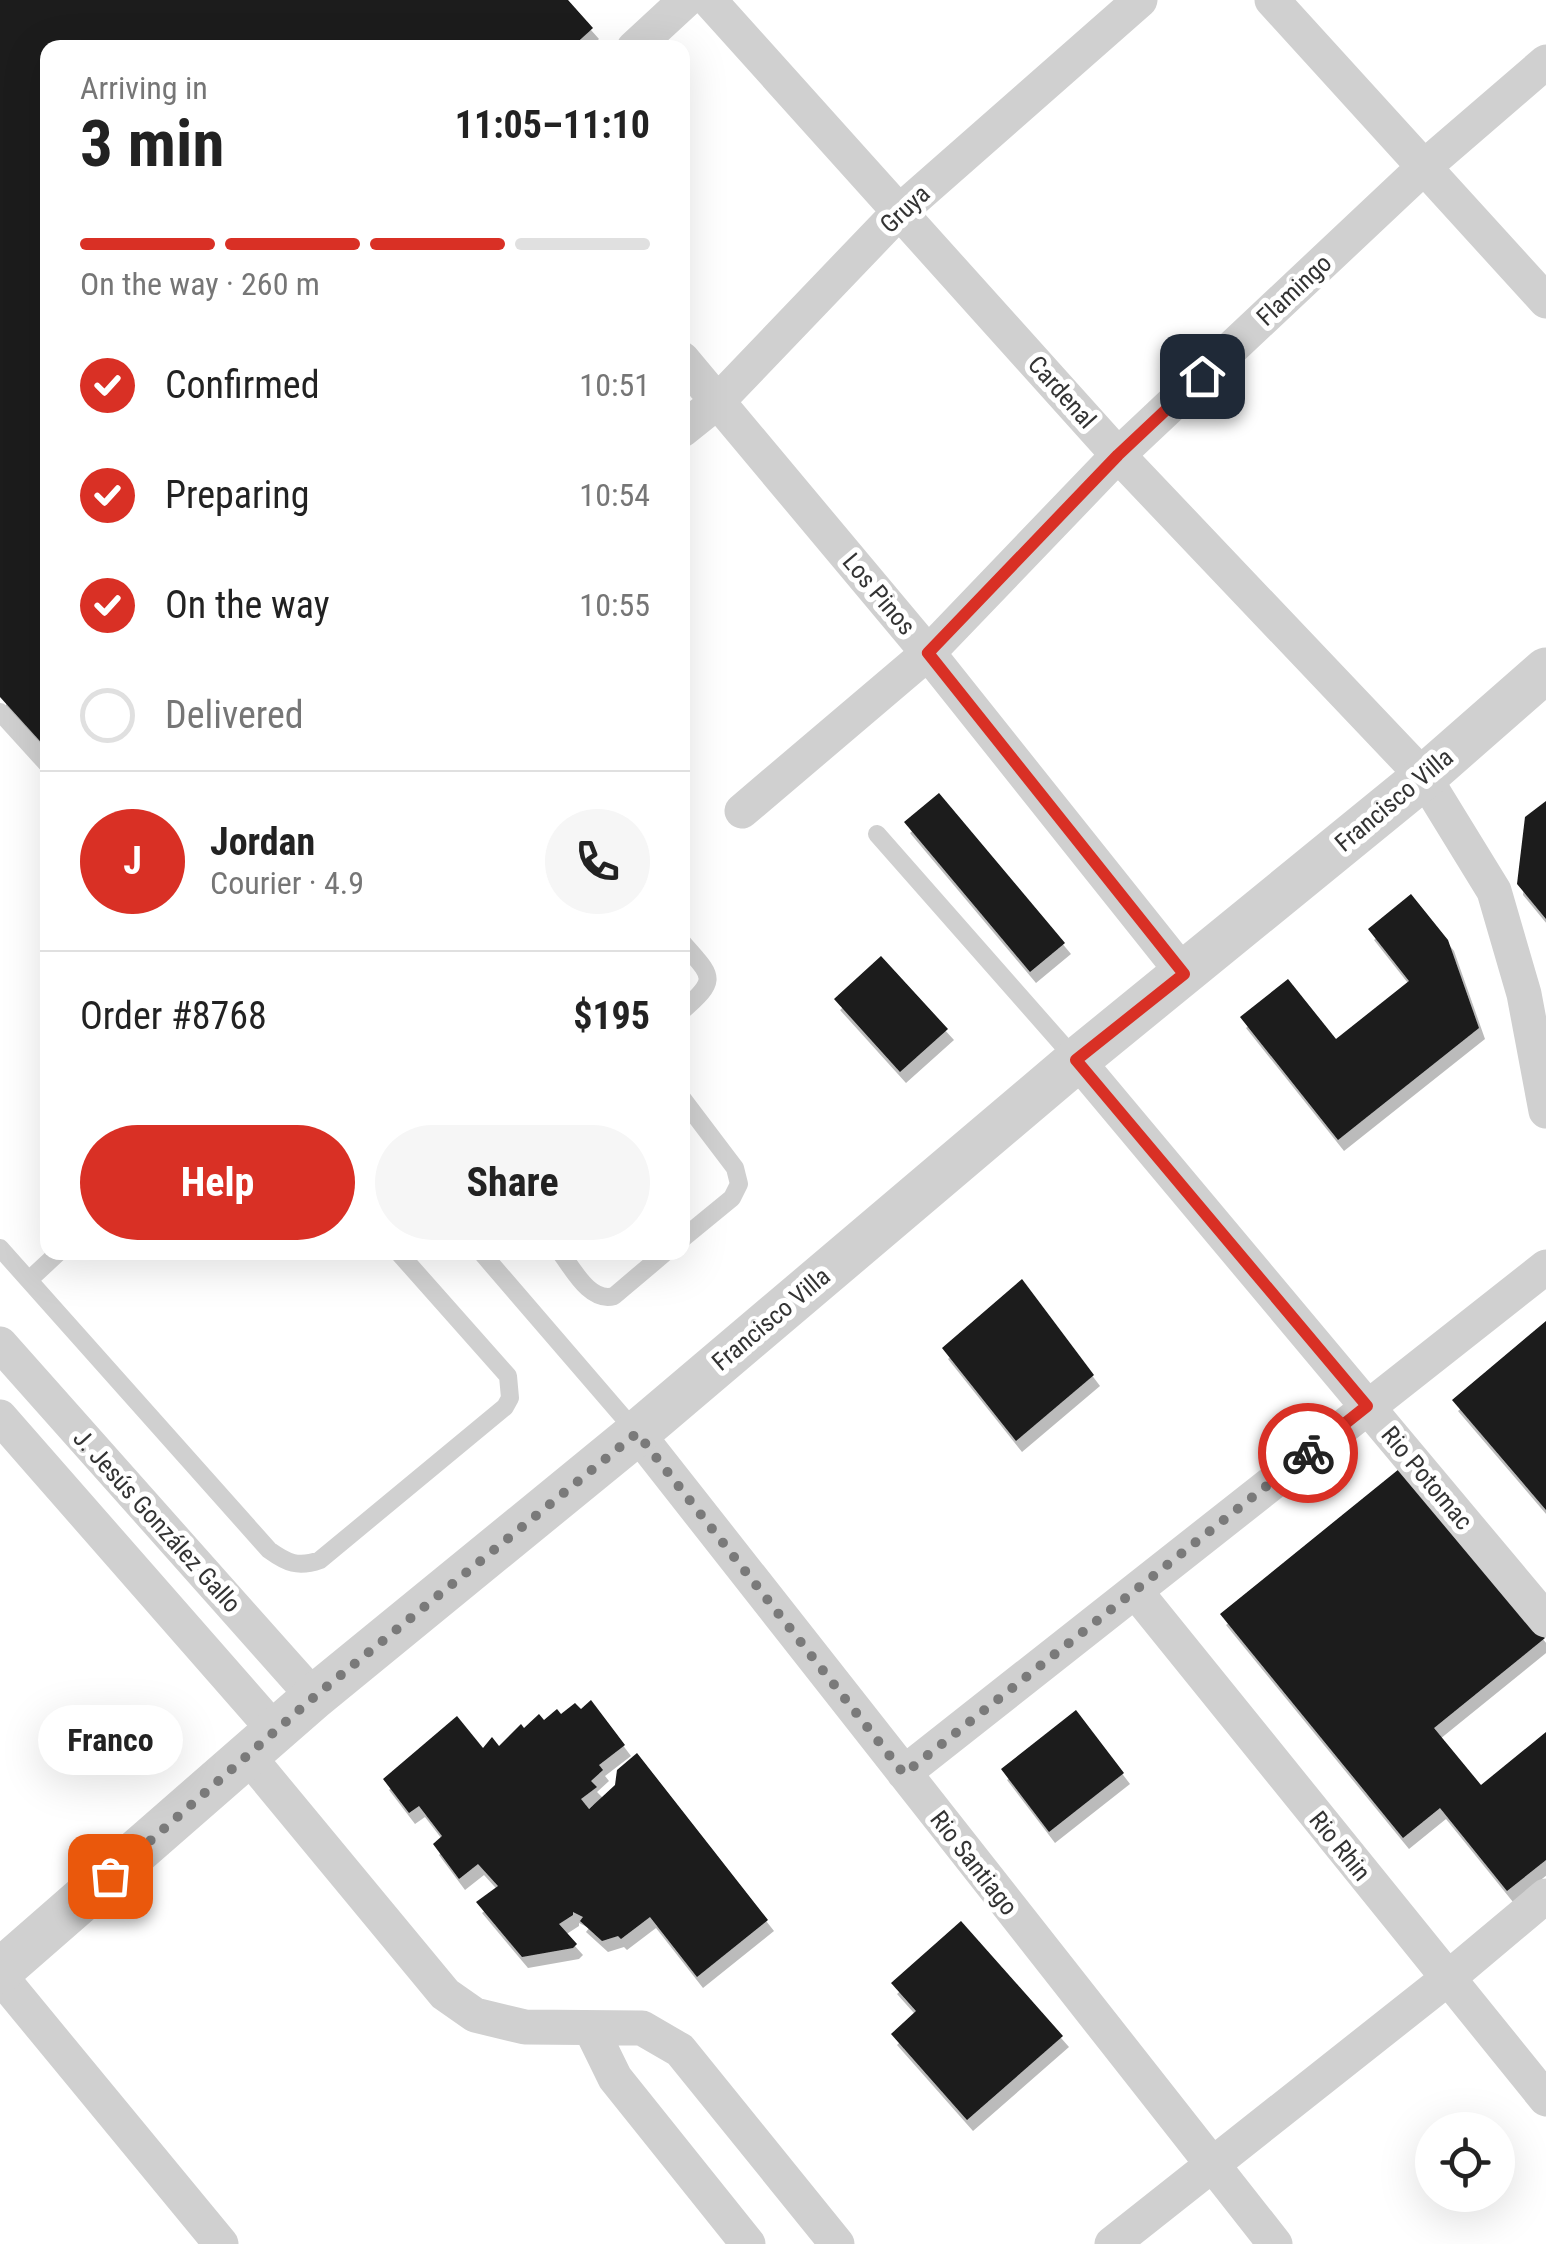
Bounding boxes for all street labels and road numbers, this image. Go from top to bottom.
street label: Gruya [874,179,936,239]
street label: Flamingo [1251,248,1337,332]
street label: Cardenal [1022,350,1102,434]
street label: Los Pinos [837,547,921,641]
street label: Francisco Villa [1329,742,1459,858]
street label: Francisco Villa [706,1261,836,1377]
street label: Rio Potomac [1376,1421,1478,1535]
street label: J. Jesús González Gallo [67,1424,247,1618]
street label: Rio Santiago [924,1805,1024,1921]
street label: Rio Rhin [1303,1806,1377,1886]

